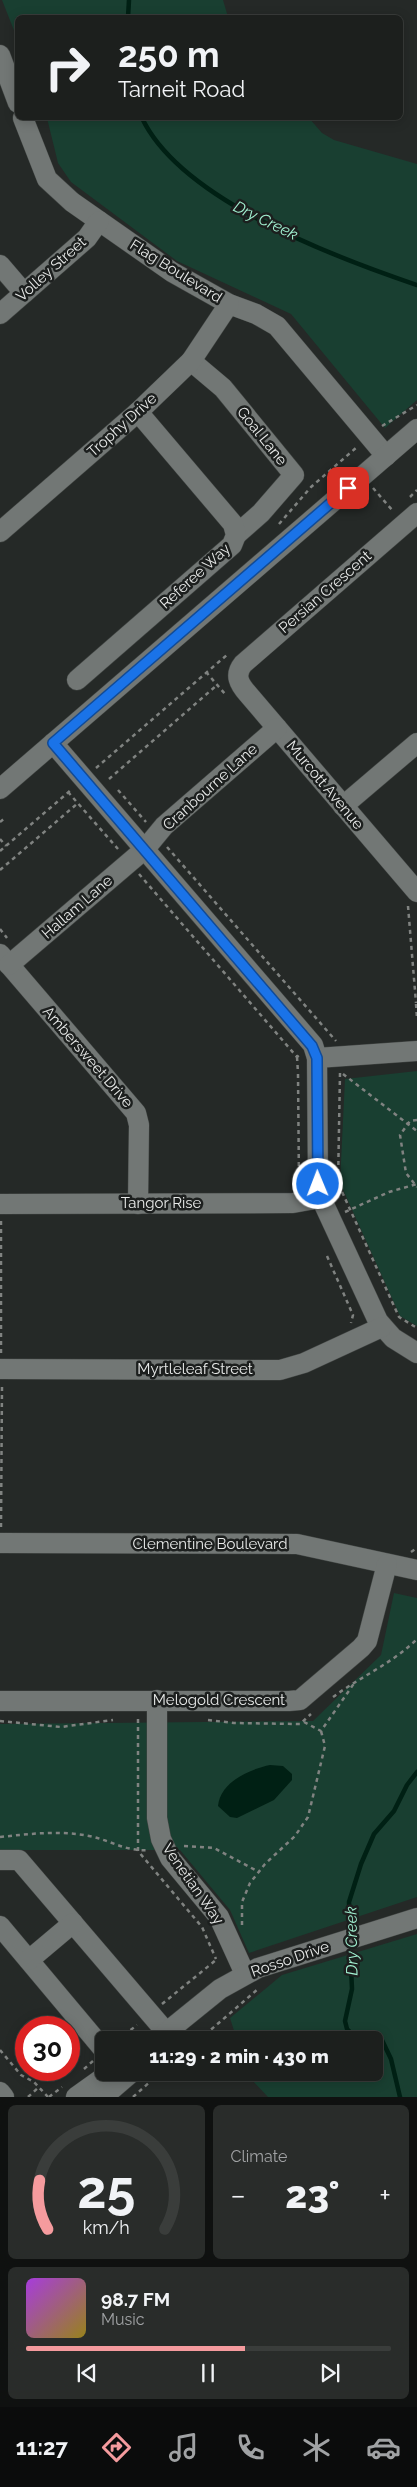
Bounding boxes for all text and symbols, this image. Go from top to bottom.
text: 250 m [118,34,220,75]
icon: right [35,35,100,100]
text: Tarneit Road [118,76,245,102]
water label: Dry Creek [230,197,302,244]
street label: Volley Street [12,233,90,305]
street label: Flag Boulevard [127,236,225,306]
street label: Trophy Drive [84,389,160,461]
street label: Goal Lane [233,403,291,469]
pin [327,467,369,509]
icon: arrive [334,474,362,502]
street label: Referee Way [156,540,234,612]
street label: Persian Crescent [275,547,375,637]
street label: Murcott Avenue [283,737,367,833]
street label: Cranbourne Lane [159,740,261,834]
street label: Hallam Lane [38,871,116,943]
street label: Ambersweet Drive [39,1003,137,1112]
position arrow [291,1157,343,1209]
street label: Tangor Rise [121,1194,201,1212]
street label: Myrtleleaf Street [137,1360,253,1378]
street label: Clementine Boulevard [133,1535,287,1553]
street label: Melogold Crescent [153,1691,285,1709]
street label: Venetian Way [158,1840,228,1928]
water label: Dry Creek [341,1906,362,1976]
street label: Rosso Drive [249,1937,332,1981]
speed limit sign: 30 [15,2016,80,2081]
text: 11:29 · 2 min · 430 m [149,2045,329,2067]
text: Climate [231,2147,287,2166]
text: 25 [77,2159,135,2220]
text: 23° [285,2172,340,2217]
text: − [231,2179,246,2212]
text: + [379,2179,391,2212]
text: km/h [83,2217,130,2238]
text: 98.7 FM [101,2288,170,2310]
text: Music [101,2310,145,2329]
icon: previous [73,2359,101,2387]
icon: pause [194,2359,222,2387]
icon: next [316,2359,344,2387]
icon: directions [99,2430,134,2465]
icon: music [166,2430,201,2465]
icon: phone [233,2430,268,2465]
icon: climate [299,2430,334,2465]
icon: car [366,2430,401,2465]
text: 11:27 [16,2434,68,2460]

